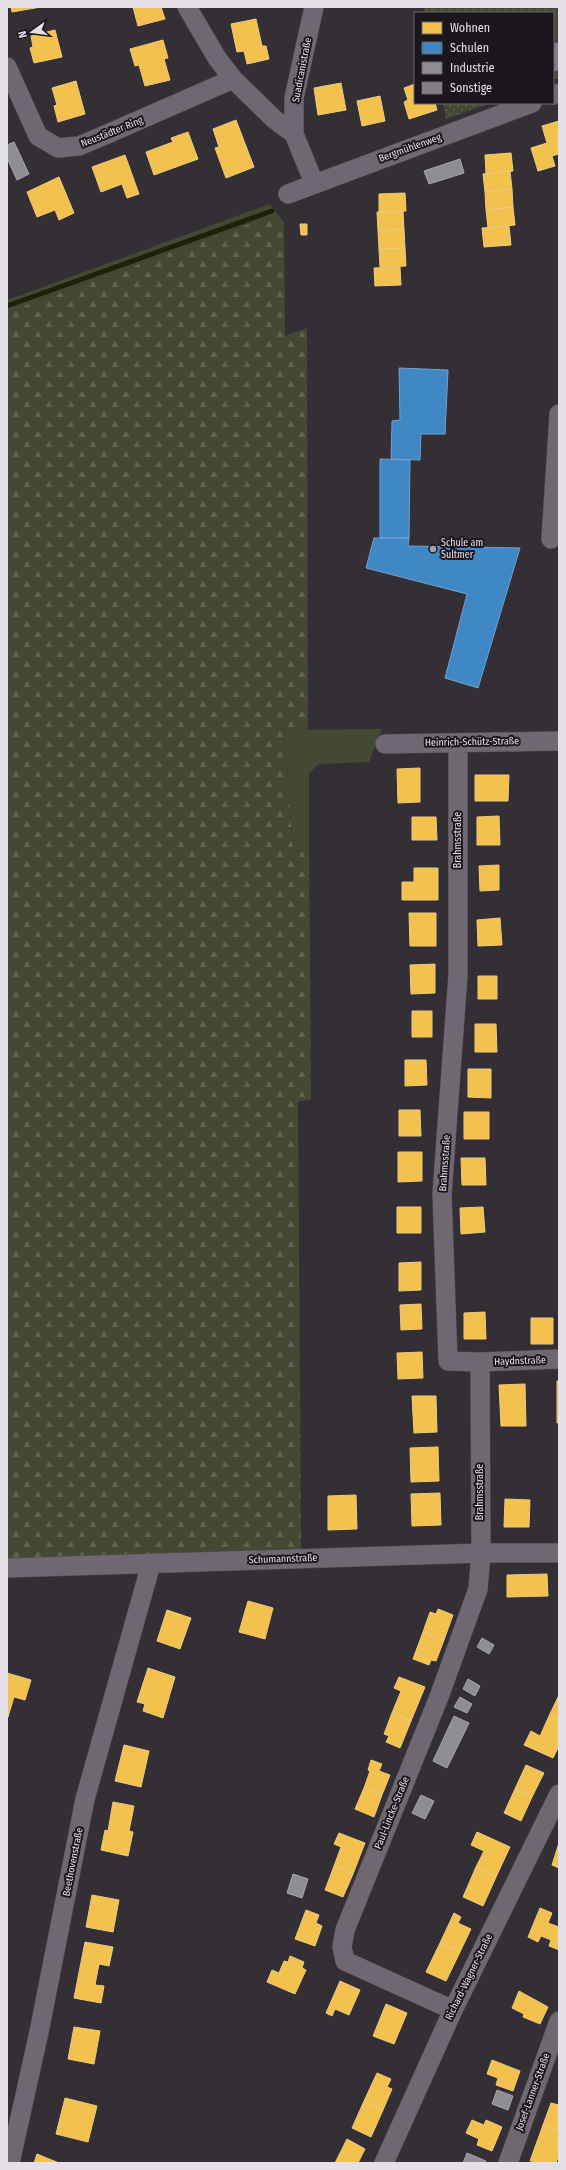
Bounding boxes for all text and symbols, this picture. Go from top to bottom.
north arrow [12,12,52,52]
legend [414,12,554,104]
text: Wohnen [450,21,490,35]
text: N [16,30,30,39]
street label: Suadicanistraße [290,37,314,103]
text: Schulen [450,41,489,55]
text: Industrie [450,61,494,75]
text: Sonstige [450,81,492,95]
street label: Neustädter Ring [79,114,145,150]
street label: Bergmühlenweg [377,131,443,165]
place label: Schule am Sultmer [441,537,483,561]
marker: Schule am Sultmer [428,544,438,554]
street label: Heinrich-Schütz-Straße [425,735,519,749]
street label: Brahmsstraße [452,812,464,868]
street label: Brahmsstraße [437,1134,453,1192]
street label: Haydnstraße [494,1354,546,1368]
street label: Brahmsstraße [474,1464,486,1520]
street label: Schumannstraße [248,1552,318,1566]
street label: Paul-Lincke-Straße [372,1775,412,1851]
street label: Beethovenstraße [60,1827,86,1897]
street label: Richard-Wagner-Straße [443,1932,495,2022]
street label: Josef-Lanner-Straße [513,2052,553,2132]

